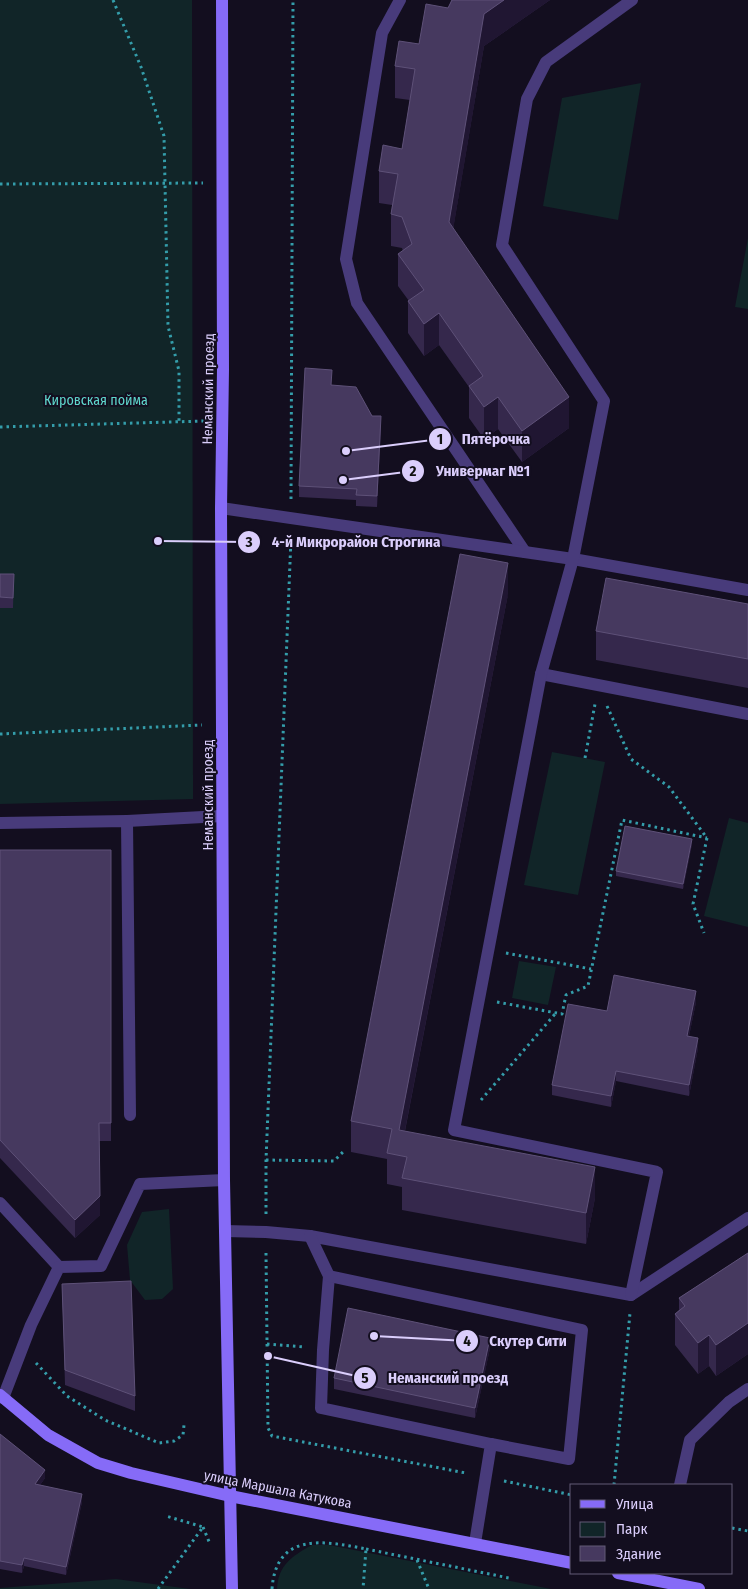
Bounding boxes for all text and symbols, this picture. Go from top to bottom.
street label: Неманский проезд [199,333,218,445]
park label: Кировская пойма [44,392,148,409]
callout: Пятёрочка [427,424,541,454]
text: 1 [437,430,443,448]
text: Пятёрочка [462,430,531,448]
callout: Универмаг №1 [401,456,540,486]
text: 2 [409,462,417,480]
text: Универмаг №1 [435,462,530,480]
callout: 4-й Микрорайон Строгина [237,527,450,557]
text: 3 [244,533,253,551]
text: 4-й Микрорайон Строгина [272,533,441,551]
street label: Неманский проезд [200,739,217,851]
callout: Скутер Сити [455,1326,577,1356]
text: 4 [463,1332,471,1350]
text: Скутер Сити [489,1332,567,1350]
callout: Неманский проезд [353,1363,518,1393]
text: 5 [361,1369,369,1387]
text: Неманский проезд [388,1369,508,1387]
street label: улица Маршала Катукова [203,1467,353,1512]
legend [570,1484,733,1574]
text: Улица [615,1495,654,1513]
text: Парк [616,1520,647,1538]
text: Здание [616,1545,662,1563]

